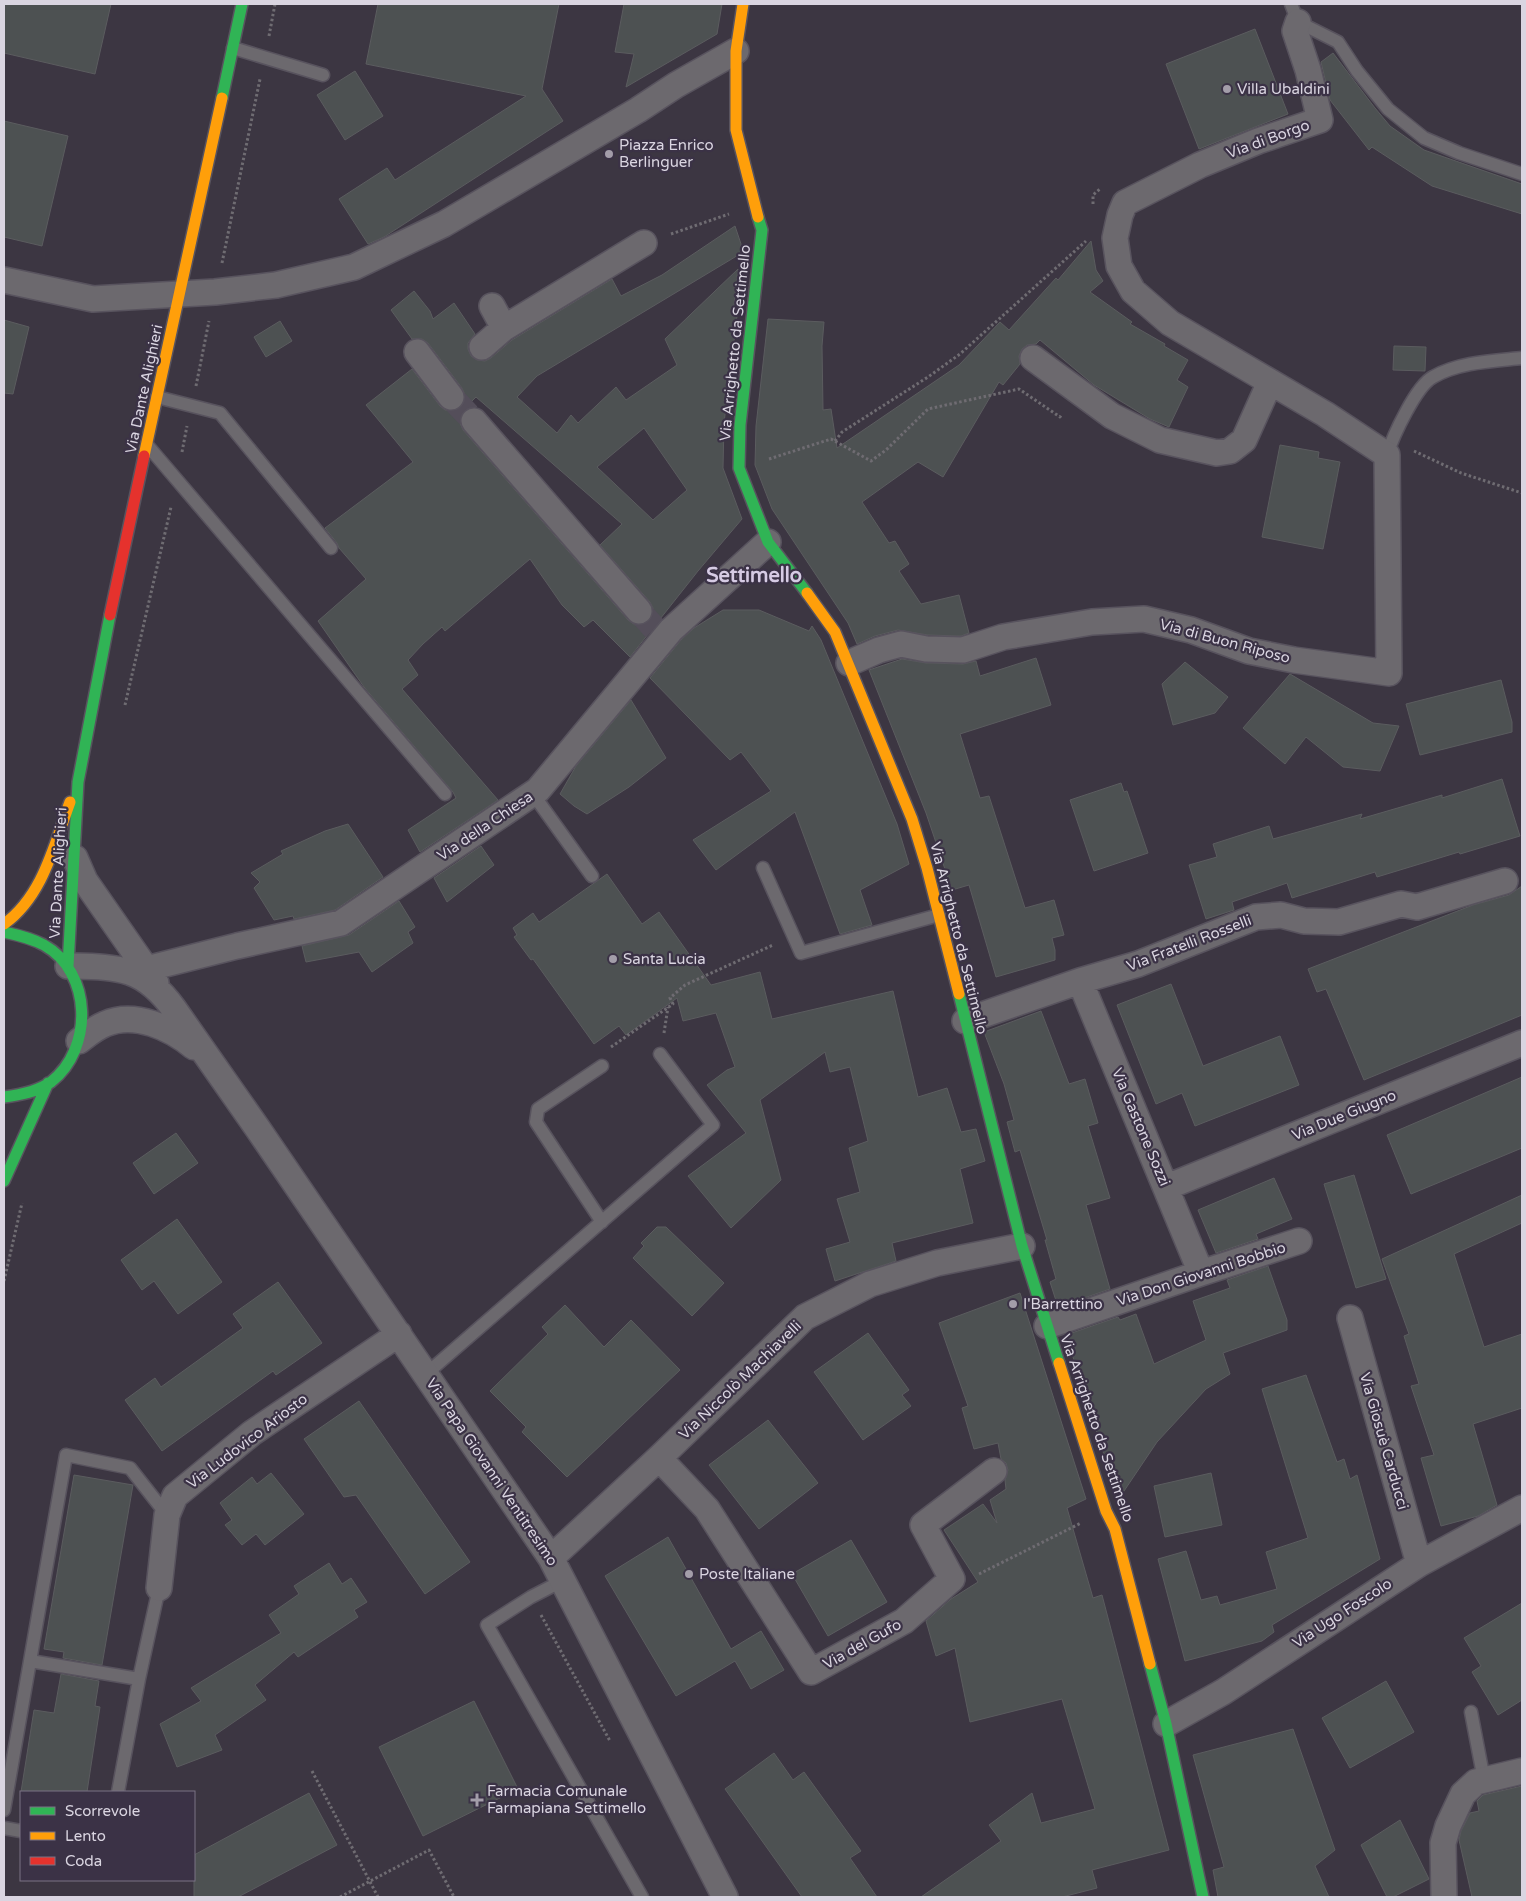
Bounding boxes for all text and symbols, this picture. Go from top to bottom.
place label: Villa Ubaldini [1237,80,1330,98]
marker: Villa Ubaldini [1221,83,1233,95]
street label: Via di Borgo [1224,116,1312,162]
place label: Piazza Enrico Berlinguer [619,136,714,171]
marker: Piazza Enrico Berlinguer [603,148,615,160]
street label: Via Arrighetto da Settimello [716,244,754,442]
street label: Via Dante Alighieri [122,323,166,455]
district label: Settimello [706,564,802,588]
street label: Via di Buon Riposo [1158,615,1292,667]
street label: Via della Chiesa [434,787,536,865]
street label: Via Dante Alighieri [46,807,70,939]
street label: Via Arrighetto da Settimello [926,840,992,1036]
street label: Via Fratelli Rosselli [1124,911,1254,975]
place label: Santa Lucia [623,950,706,968]
marker: Santa Lucia [607,953,619,965]
street label: Via Gastone Sozzi [1108,1065,1174,1189]
street label: Via Due Giugno [1289,1086,1399,1144]
street label: Via Don Giovanni Bobbio [1114,1238,1288,1310]
place label: I'Barrettino [1023,1295,1103,1313]
marker: I'Barrettino [1007,1298,1019,1310]
street label: Via Niccolò Machiavelli [675,1317,805,1443]
street label: Via Arrighetto da Settimello [1056,1332,1138,1524]
street label: Via Giosuè Carducci [1356,1370,1412,1512]
street label: Via Papa Giovanni Ventitresimo [422,1375,562,1569]
street label: Via Ludovico Ariosto [183,1390,311,1492]
place label: Poste Italiane [699,1565,795,1583]
marker: Poste Italiane [683,1568,695,1580]
street label: Via Ugo Foscolo [1289,1574,1395,1652]
street label: Via del Gufo [820,1615,904,1673]
place label: Farmacia Comunale Farmapiana Settimello [487,1782,646,1817]
legend [20,1791,195,1881]
marker: Farmacia Comunale Farmapiana Settimello [471,1794,483,1806]
text: Scorrevole [65,1802,140,1820]
text: Lento [65,1827,106,1845]
text: Coda [65,1852,102,1870]

